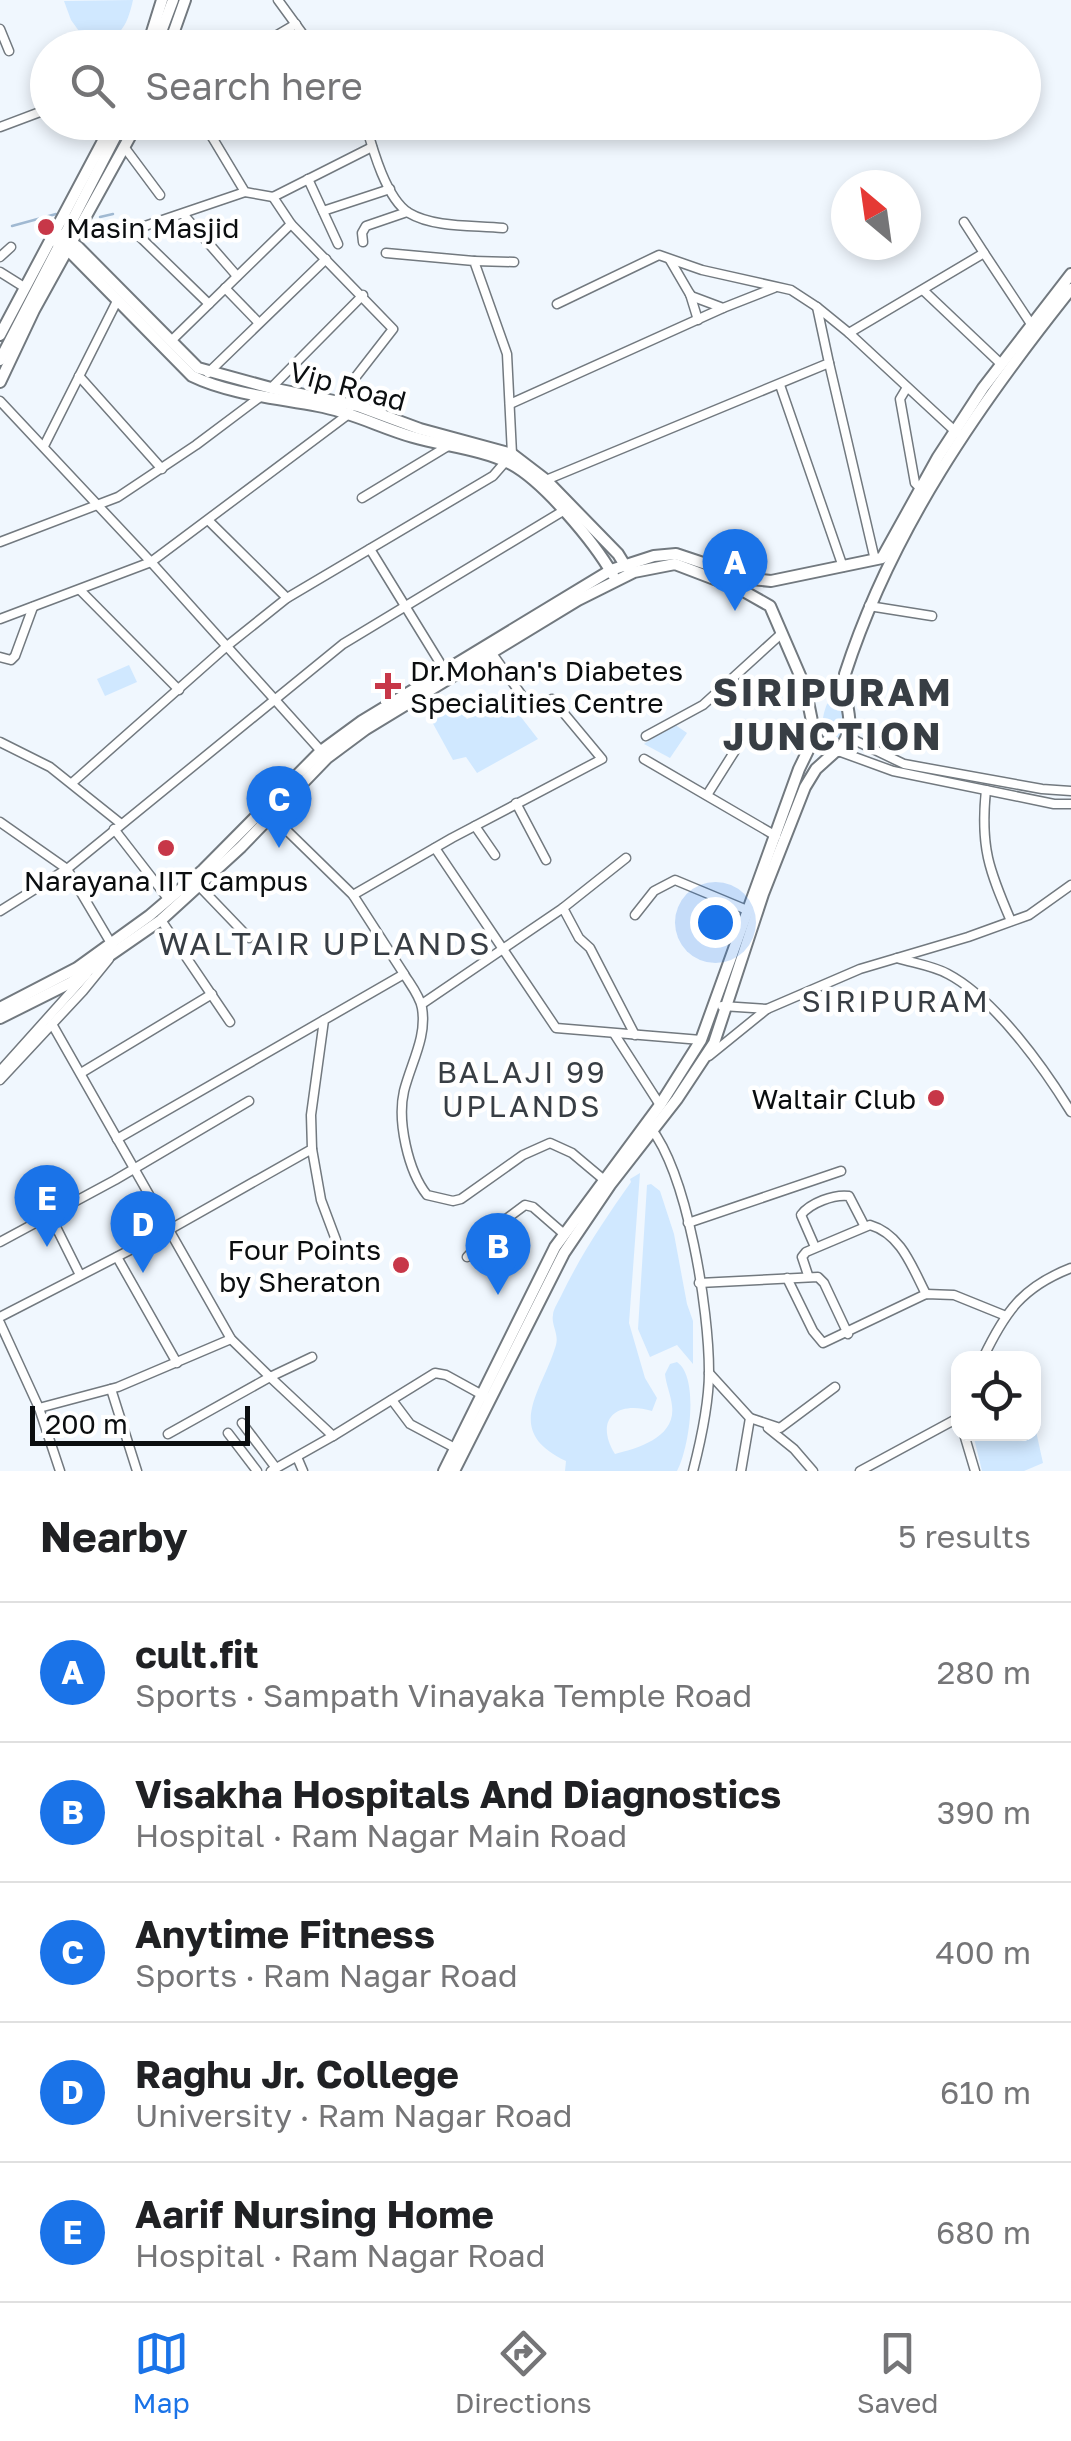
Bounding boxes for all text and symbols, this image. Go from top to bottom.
search box [30,30,1041,140]
icon: search [65,58,120,113]
text: Search here [145,63,363,108]
north arrow [831,170,921,260]
place label: Masin Masjid [66,211,239,244]
marker: Masin Masjid [35,216,57,238]
street label: Vip Road [286,355,410,417]
pin: A [702,528,768,611]
place label: Dr.Mohan's Diabetes Specialities Centre [410,654,683,719]
district label: SIRIPURAM JUNCTION [713,669,953,758]
marker: Dr.Mohan's Diabetes Specialities Centre [375,673,401,699]
pin: C [246,766,312,848]
marker: Narayana IIT Campus [155,837,177,859]
place label: Narayana IIT Campus [24,864,308,897]
your location [690,897,741,948]
district label: WALTAIR UPLANDS [158,924,492,962]
district label: SIRIPURAM [802,983,990,1019]
district label: BALAJI 99 UPLANDS [437,1054,607,1124]
place label: Waltair Club [751,1082,916,1115]
marker: Waltair Club [925,1087,947,1109]
pin: E [15,1164,80,1247]
pin: D [110,1190,176,1273]
pin: B [466,1212,530,1295]
place label: Four Points by Sheraton [219,1233,381,1298]
marker: Four Points by Sheraton [390,1254,412,1276]
map controls [951,1351,1041,1441]
button: locate [951,1351,1041,1441]
scale bar [30,1401,250,1446]
text: 200 m [45,1407,128,1440]
text: Nearby [40,1511,188,1561]
text: 5 results [898,1517,1031,1555]
text: cult.fit [135,1631,259,1676]
text: A [61,1653,84,1691]
text: 280 m [937,1653,1031,1691]
text: Sports · Sampath Vinayaka Temple Road [135,1676,752,1714]
text: Visakha Hospitals And Diagnostics [135,1771,781,1816]
text: B [61,1793,84,1831]
text: 390 m [937,1793,1031,1831]
text: Hospital · Ram Nagar Main Road [135,1816,627,1854]
text: Anytime Fitness [135,1911,435,1956]
text: C [61,1933,84,1971]
text: 400 m [935,1933,1031,1971]
text: Sports · Ram Nagar Road [135,1956,518,1994]
text: Raghu Jr. College [135,2051,459,2096]
text: D [61,2073,84,2111]
text: 610 m [940,2073,1031,2111]
text: University · Ram Nagar Road [135,2096,572,2134]
text: Aarif Nursing Home [135,2191,494,2236]
text: E [63,2213,82,2251]
text: 680 m [936,2213,1031,2251]
text: Hospital · Ram Nagar Road [135,2236,545,2274]
tab: Map [133,2326,190,2419]
tab: Directions [455,2326,592,2419]
tab: Saved [857,2326,938,2419]

